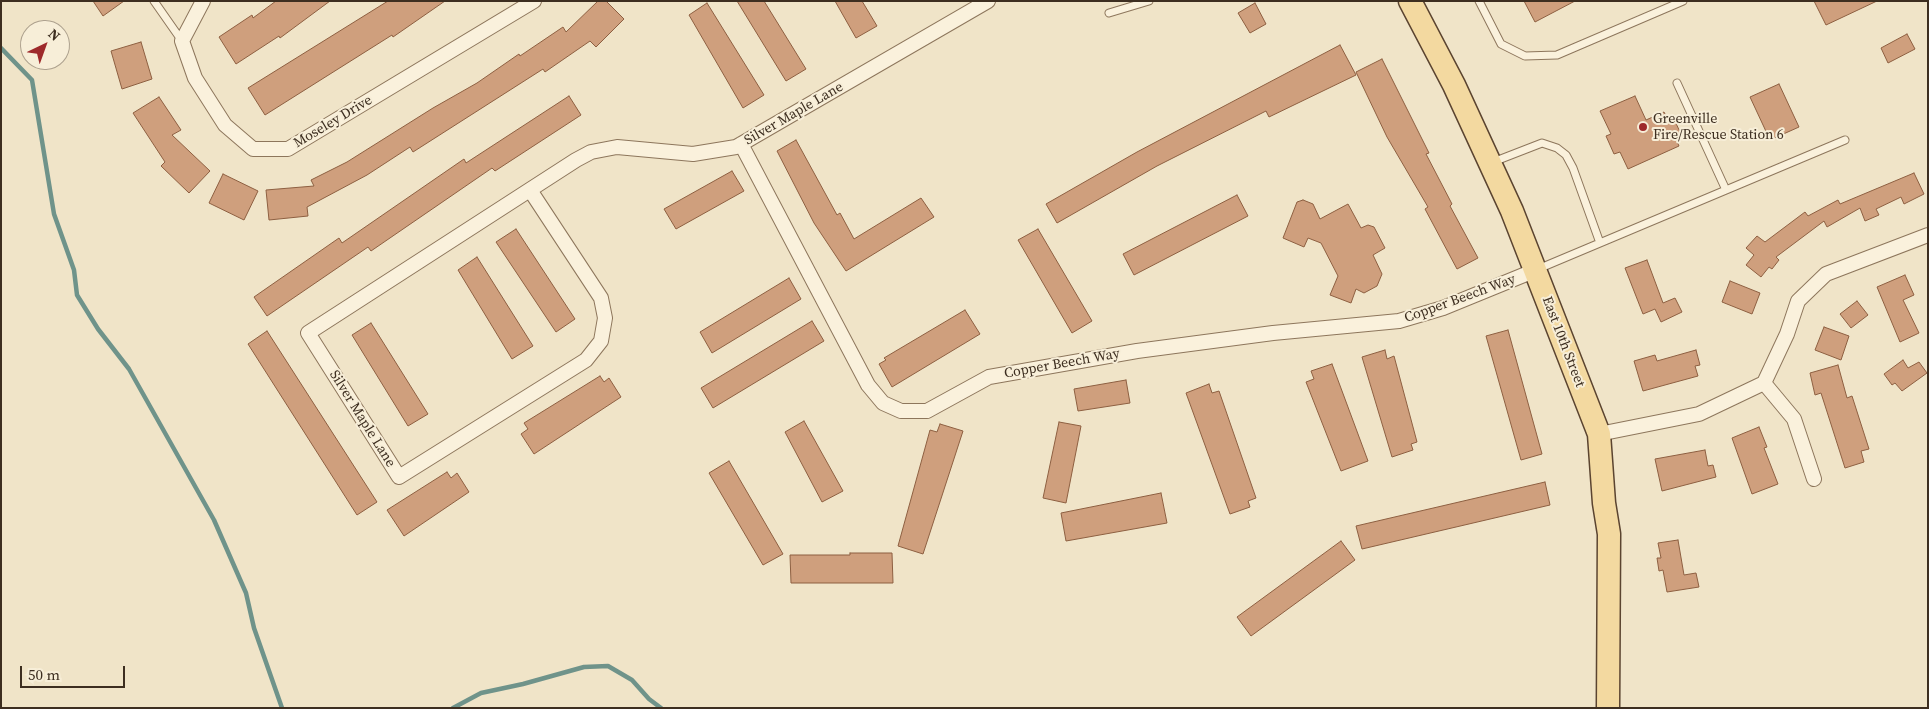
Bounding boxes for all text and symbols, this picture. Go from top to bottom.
north arrow [20,20,70,70]
text: N [44,24,65,45]
street label: Silver Maple Lane [742,79,846,149]
street label: Moseley Drive [291,92,375,152]
place label: Greenville Fire/Rescue Station 6 [1653,111,1784,144]
marker: Greenville Fire/Rescue Station 6 [1637,121,1649,133]
street label: Copper Beech Way [1402,271,1518,327]
street label: East 10th Street [1538,294,1588,390]
street label: Copper Beech Way [1003,346,1121,382]
street label: Silver Maple Lane [325,367,399,471]
scale bar [22,656,128,688]
text: 50 m [28,664,60,685]

